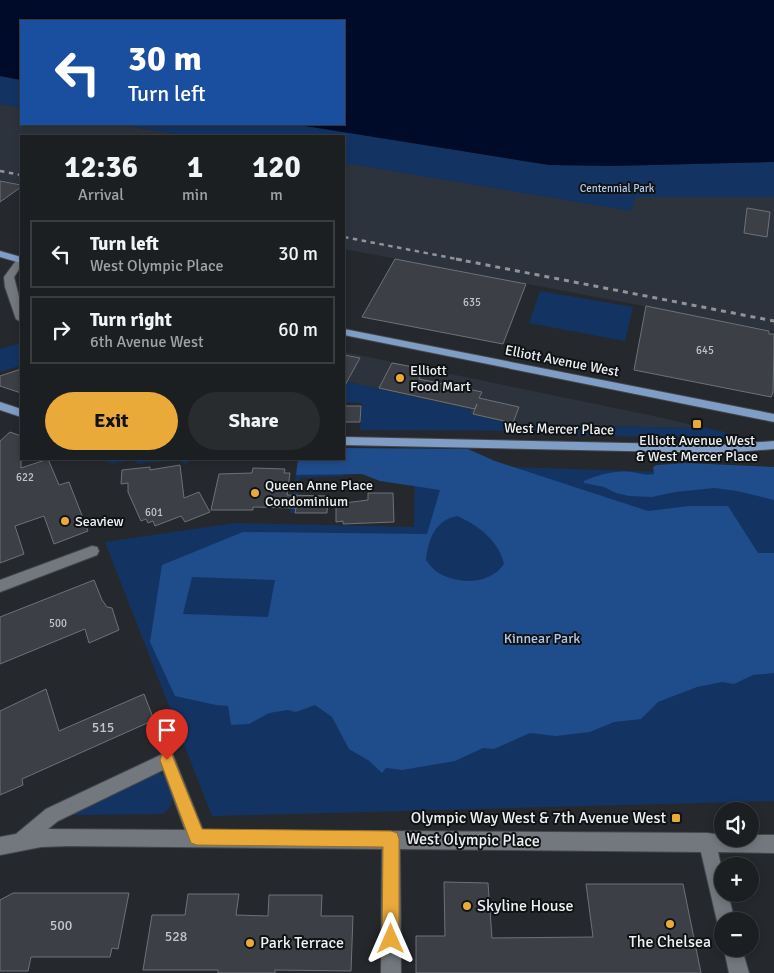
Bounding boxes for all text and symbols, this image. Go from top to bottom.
text: 30 m [128,37,202,80]
icon: left [45,40,110,105]
text: Turn left [128,80,206,107]
text: 12:36 [64,149,138,186]
text: 1 [187,149,203,186]
text: 120 [252,149,301,186]
park label: Centennial Park [580,182,655,195]
text: Arrival [78,185,124,205]
text: min [182,185,208,205]
text: m [270,185,283,205]
text: Turn left [90,232,159,256]
icon: left [47,240,75,268]
text: 30 m [278,242,318,266]
text: West Olympic Place [90,256,224,276]
house number: 635 [463,296,481,309]
text: Turn right [90,308,172,332]
icon: right [47,316,75,344]
text: 60 m [278,318,318,342]
text: 6th Avenue West [90,332,204,352]
street label: Elliott Avenue West [503,342,621,380]
house number: 645 [696,344,714,357]
place label: Elliott Food Mart [410,362,471,395]
marker: Elliott Food Mart [394,372,406,384]
button: Exit [45,392,178,450]
button: Share [188,392,320,450]
marker: Elliott Avenue West & West Mercer Place [691,418,703,430]
street label: West Mercer Place [504,420,614,438]
place label: Elliott Avenue West & West Mercer Place [636,432,758,465]
house number: 622 [16,471,34,484]
place label: Queen Anne Place Condominium [265,477,373,510]
marker: Queen Anne Place Condominium [249,487,261,499]
house number: 601 [145,506,163,519]
place label: Seaview [75,513,124,530]
marker: Seaview [59,515,71,527]
house number: 500 [49,617,67,630]
park label: Kinnear Park [504,630,580,647]
pin [146,709,188,760]
icon: arrive [153,716,181,744]
house number: 515 [92,719,114,736]
map controls [714,802,759,957]
button: sound [714,802,759,847]
place label: Olympic Way West & 7th Avenue West [411,808,666,828]
marker: Olympic Way West & 7th Avenue West [670,812,682,824]
street label: West Olympic Place [406,829,540,851]
button: + [714,857,759,902]
place label: Skyline House [477,896,573,916]
marker: Skyline House [461,900,473,912]
position arrow [364,912,416,964]
button: − [714,912,759,957]
house number: 500 [50,917,72,934]
marker: The Chelsea [664,918,676,930]
house number: 528 [165,928,187,945]
place label: The Chelsea [629,932,711,952]
place label: Park Terrace [260,933,344,953]
marker: Park Terrace [244,937,256,949]

